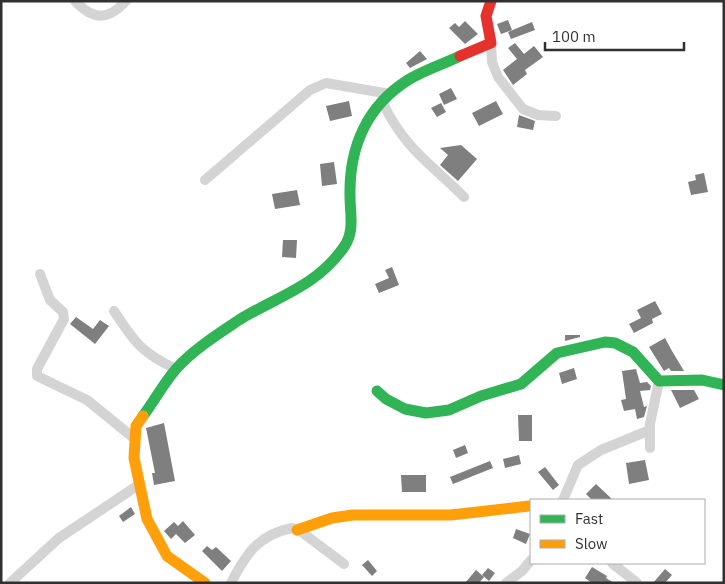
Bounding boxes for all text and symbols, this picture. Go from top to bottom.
scale bar [545,20,684,52]
text: 100 m [552,27,596,46]
legend [530,499,705,564]
text: Fast [575,509,603,528]
text: Slow [575,534,608,553]

